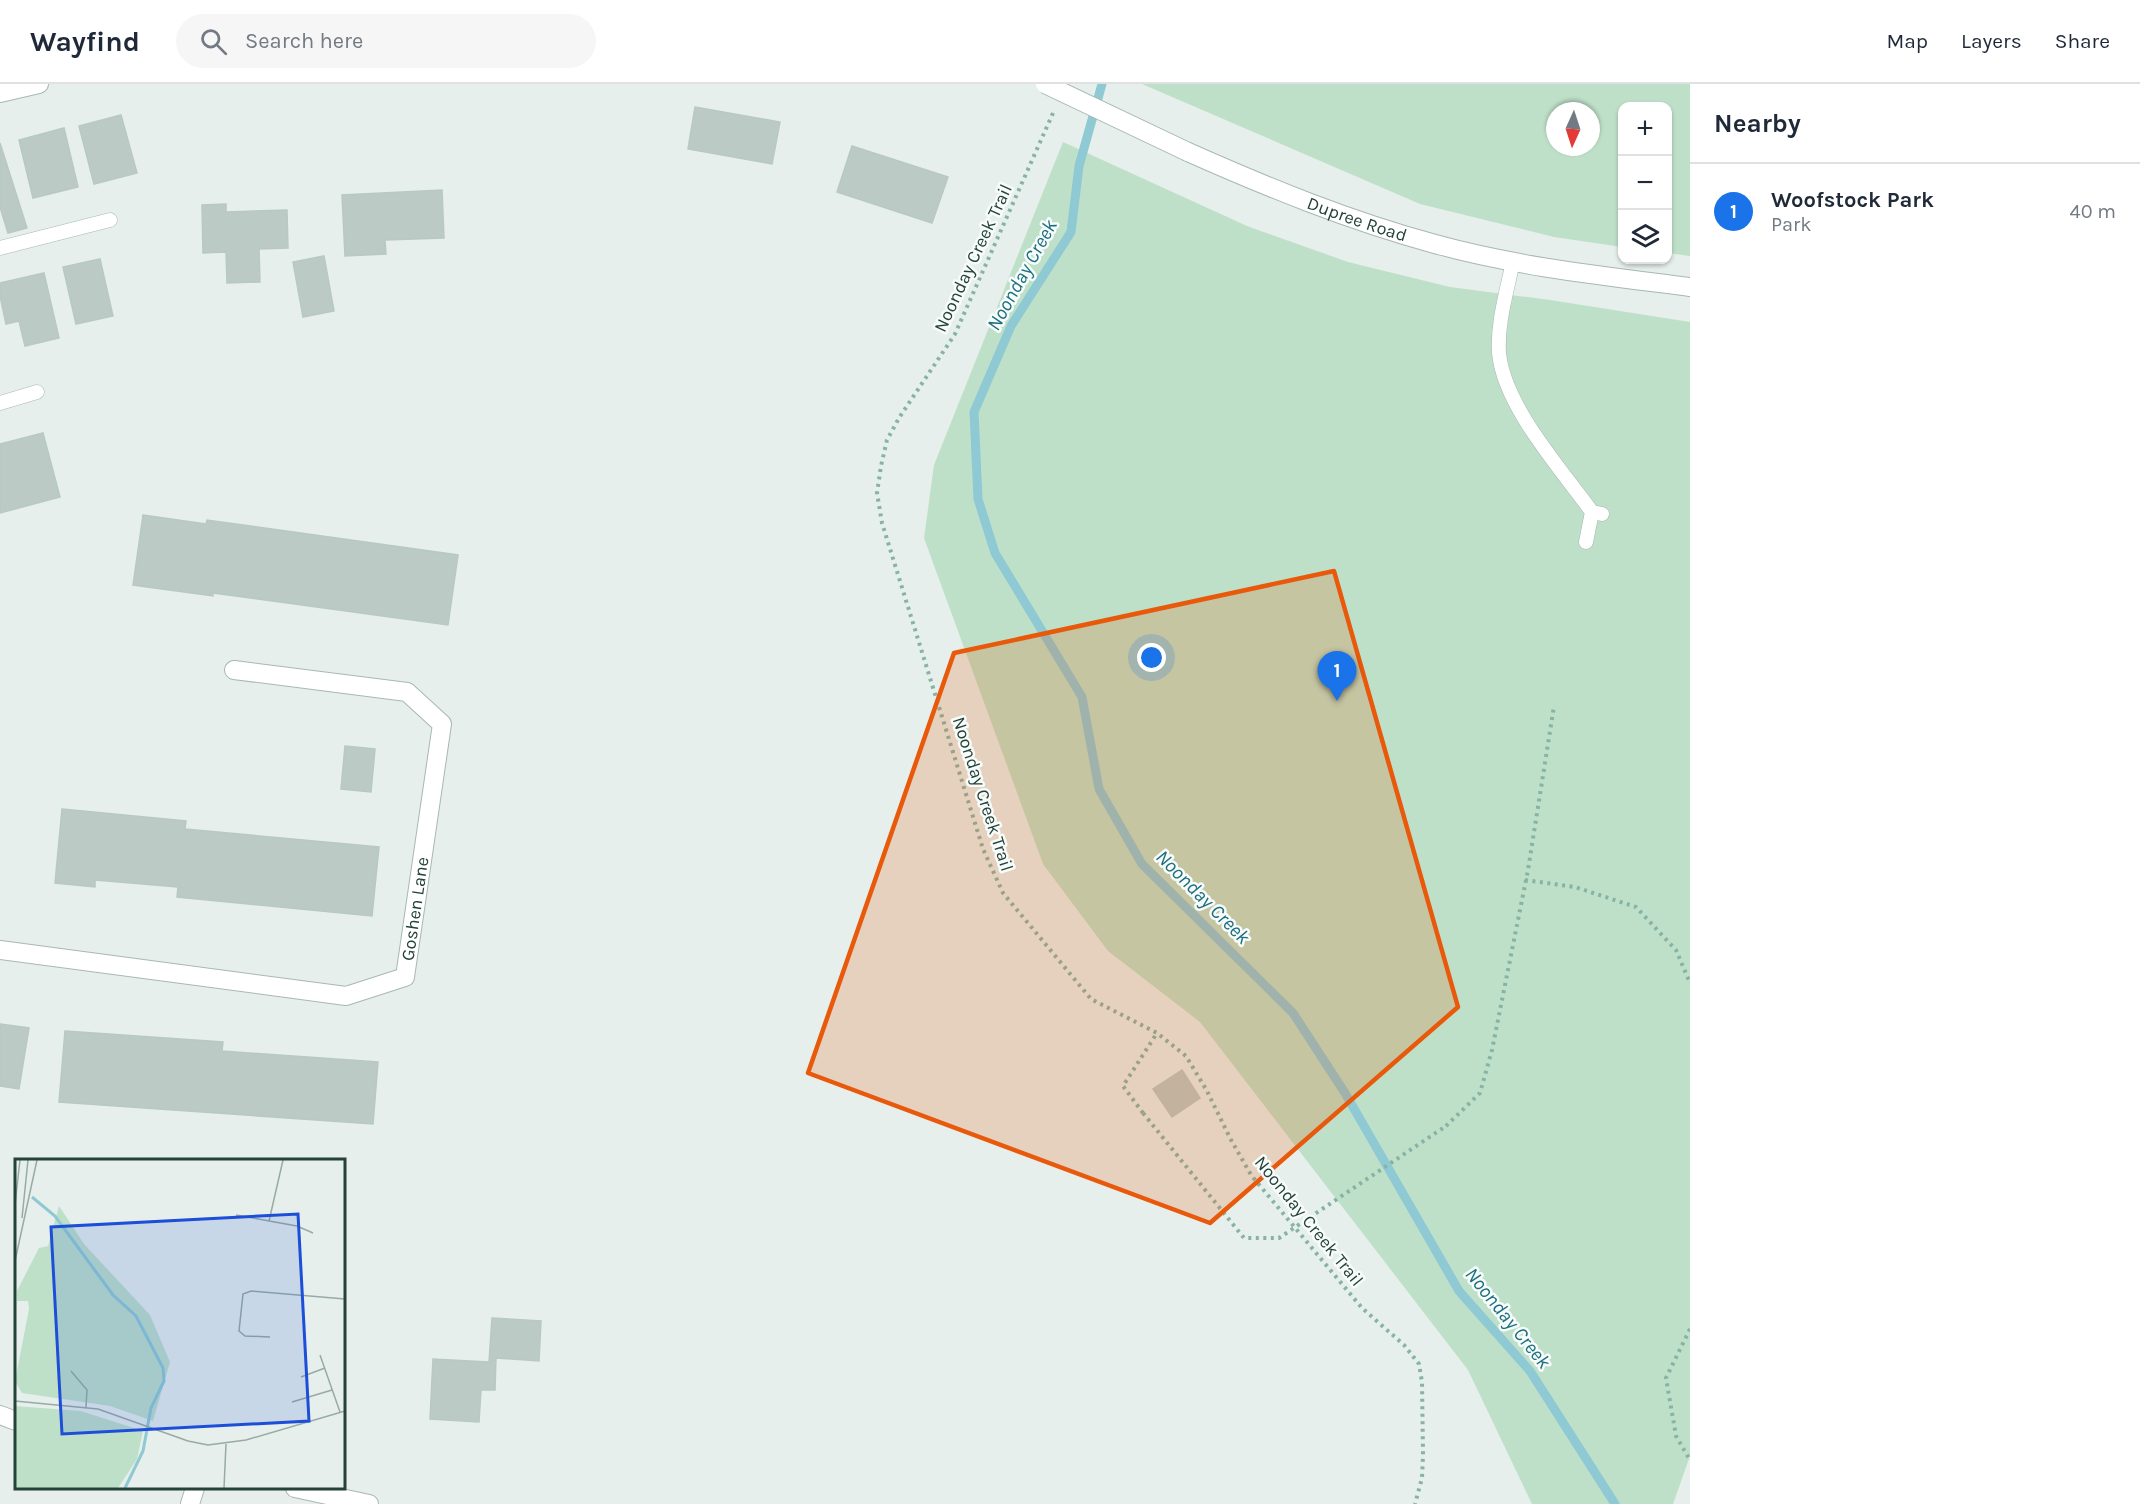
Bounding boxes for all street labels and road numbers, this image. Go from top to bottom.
street label: Noonday Creek Trail [929,180,1017,336]
street label: Dupree Road [1304,192,1410,246]
street label: Noonday Creek Trail [948,714,1018,874]
street label: Goshen Lane [397,855,433,962]
street label: Noonday Creek Trail [1250,1151,1368,1291]

